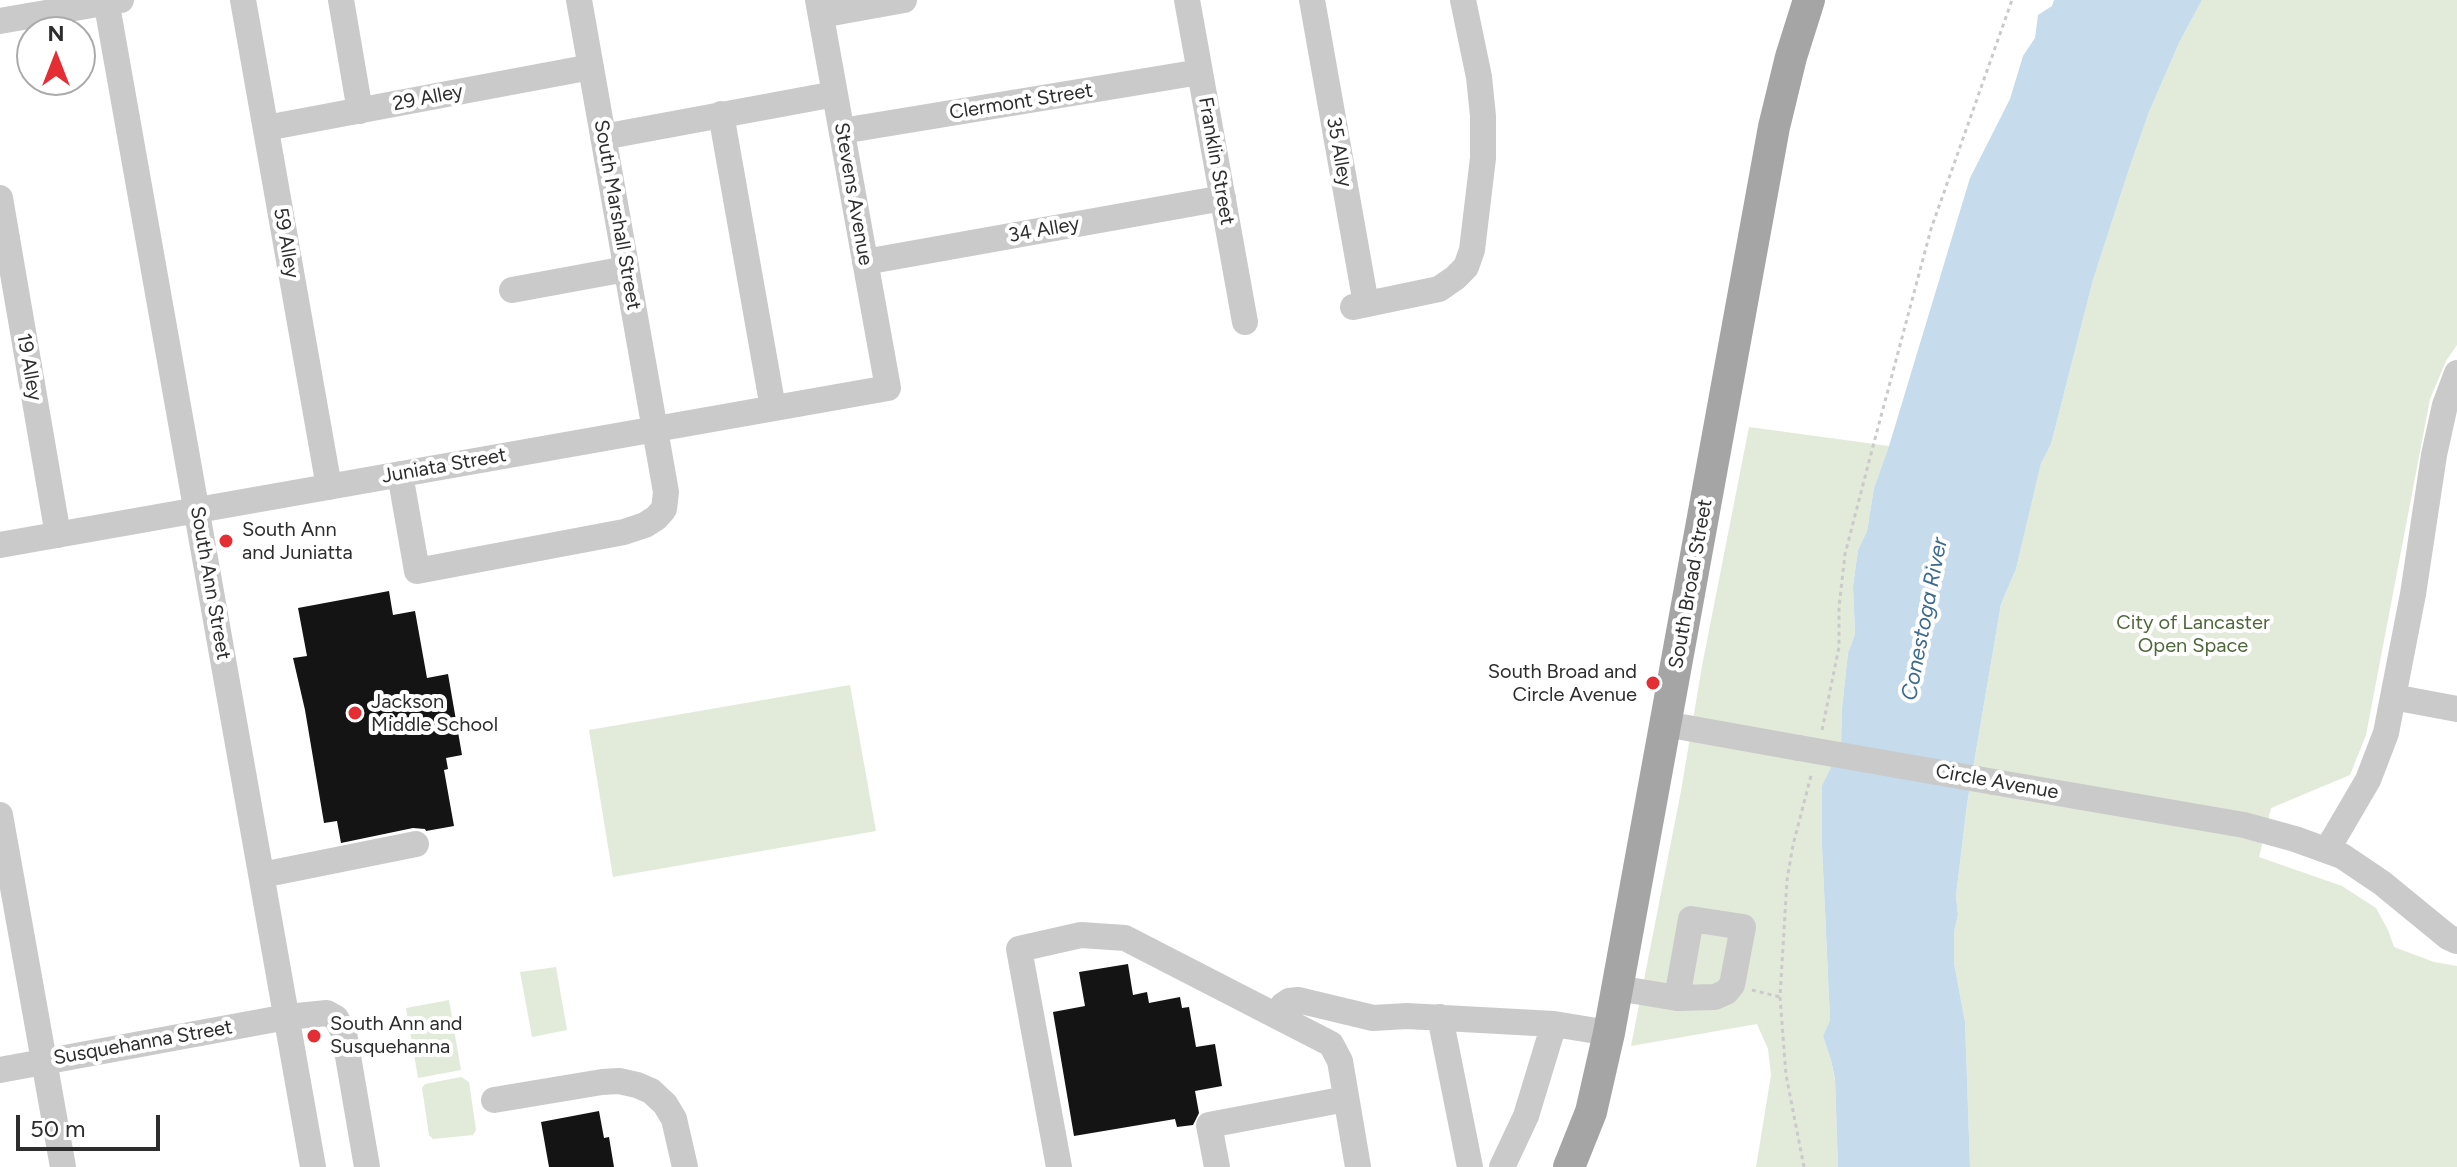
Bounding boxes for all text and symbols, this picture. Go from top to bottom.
north arrow [16,16,96,96]
text: N [47,20,65,47]
street label: 29 Alley [391,79,465,117]
street label: Clermont Street [948,79,1094,125]
street label: Franklin Street [1193,95,1239,227]
street label: 35 Alley [1321,115,1357,189]
street label: South Marshall Street [588,118,646,312]
street label: Stevens Avenue [829,121,877,267]
street label: 59 Alley [268,206,304,280]
street label: 34 Alley [1007,212,1081,248]
street label: 19 Alley [11,331,47,403]
street label: Juniata Street [380,443,508,489]
street label: South Broad Street [1664,497,1718,671]
street label: South Ann Street [185,504,235,662]
place label: South Ann and Juniatta [242,518,353,565]
marker: South Ann and Juniatta [217,532,235,550]
water label: Conestoga River [1896,535,1954,703]
park label: City of Lancaster Open Space [2116,611,2270,658]
place label: South Broad and Circle Avenue [1488,660,1637,707]
marker: South Broad and Circle Avenue [1644,674,1662,692]
place label: Jackson Middle School [371,690,498,737]
marker: Jackson Middle School [346,704,364,722]
street label: Circle Avenue [1934,759,2060,805]
place label: South Ann and Susquehanna [330,1012,463,1059]
street label: Susquehanna Street [52,1015,234,1071]
marker: South Ann and Susquehanna [305,1027,323,1045]
scale bar [20,1099,164,1149]
text: 50 m [30,1114,86,1143]

